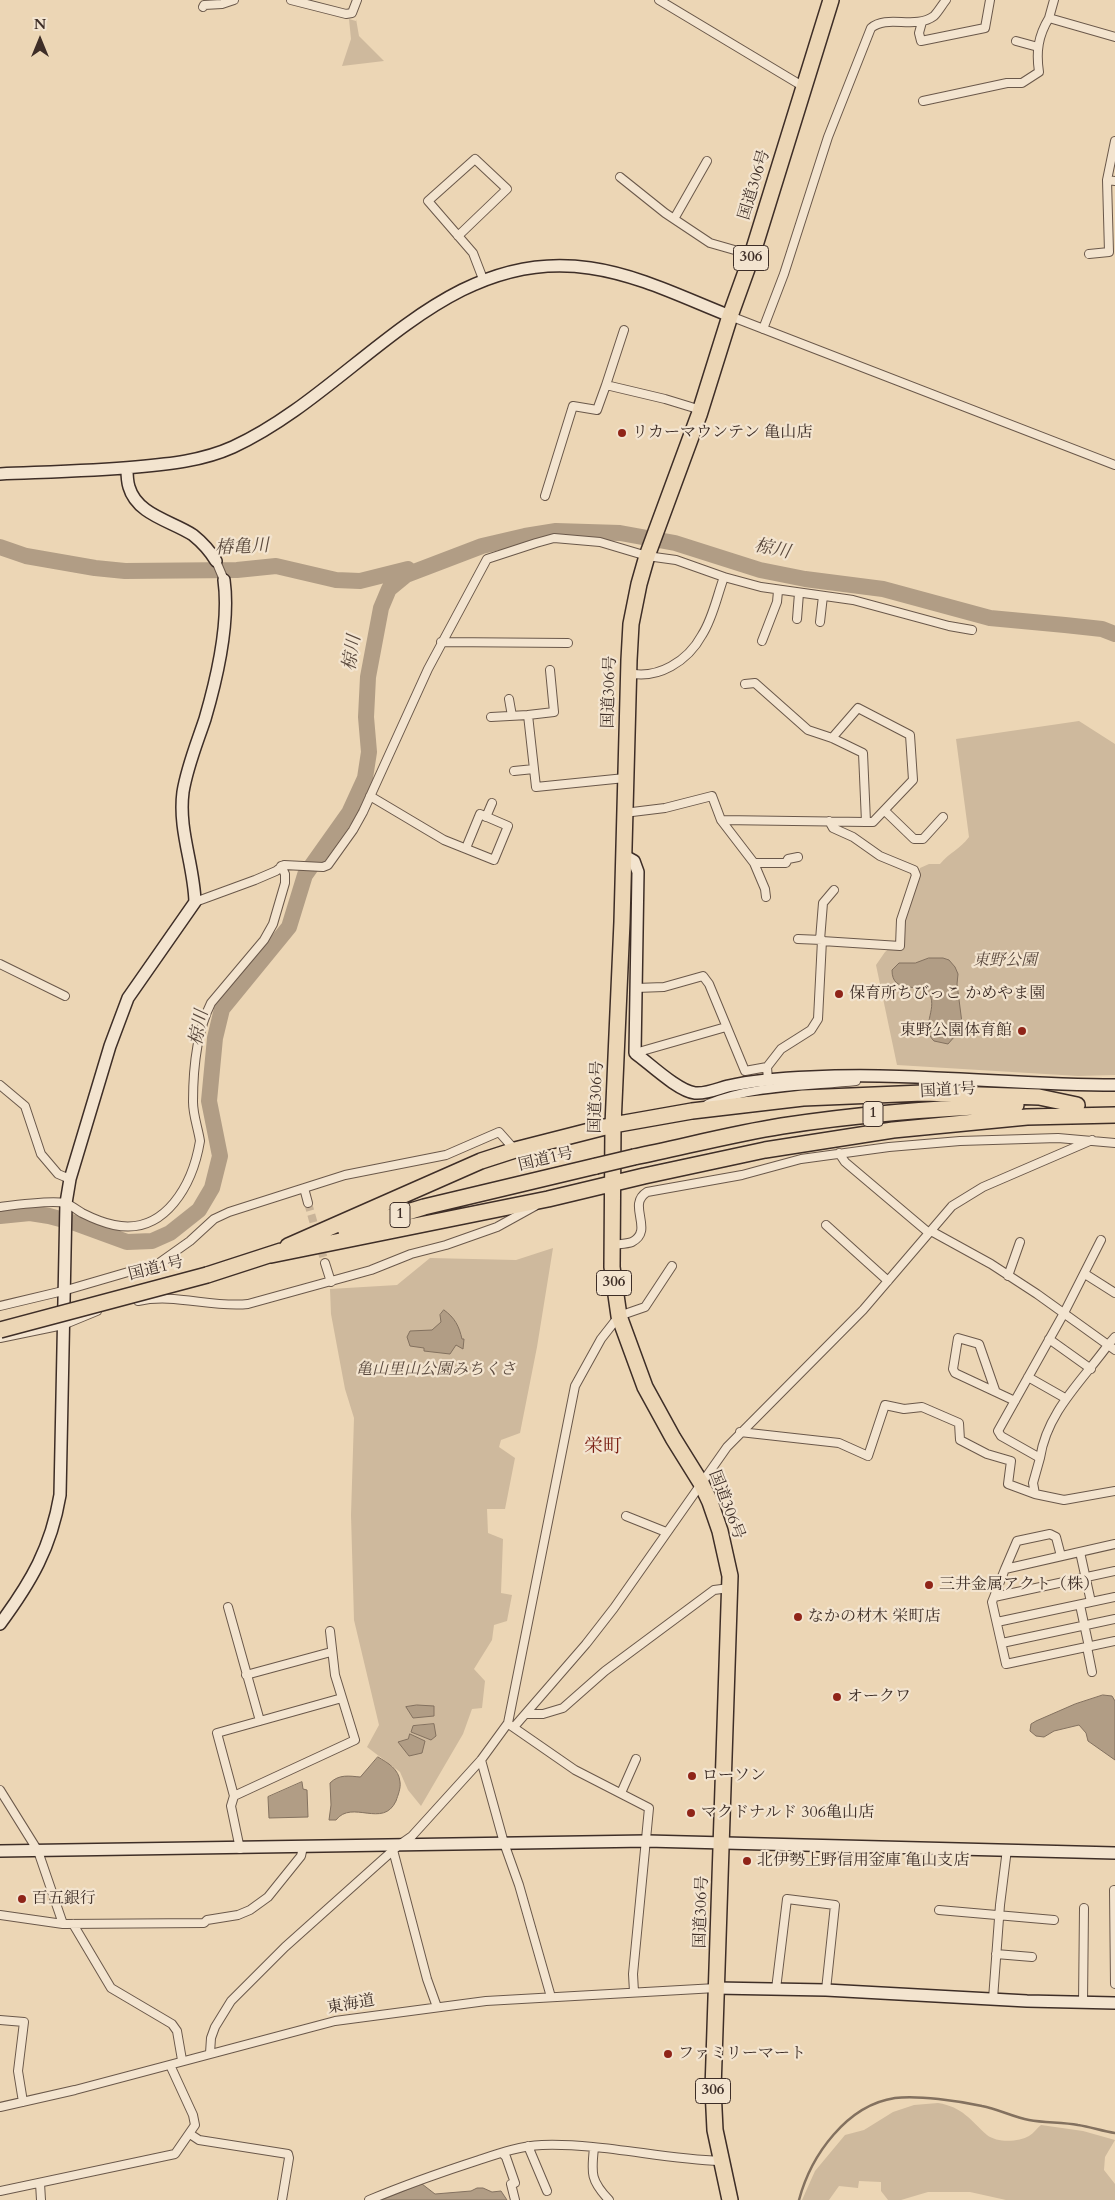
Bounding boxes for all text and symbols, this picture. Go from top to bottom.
north arrow [15,15,65,65]
text: N [34,15,46,34]
street label: 国道306号 [735,147,775,223]
road number: 306 [734,246,768,270]
place label: リカーマウンテン 亀山店 [632,423,812,443]
marker: リカーマウンテン 亀山店 [616,427,628,439]
water label: 椿亀川 [214,536,270,560]
water label: 椋川 [752,536,792,564]
water label: 椋川 [340,634,366,672]
street label: 国道306号 [599,655,621,729]
park label: 東野公園 [973,951,1037,971]
place label: 保育所ちびっこ かめやま園 [849,984,1045,1004]
marker: 保育所ちびっこ かめやま園 [833,988,845,1000]
water label: 椋川 [186,1008,214,1048]
place label: 東野公園体育館 [900,1021,1012,1041]
marker: 東野公園体育館 [1016,1025,1028,1037]
street label: 国道306号 [586,1060,608,1134]
street label: 国道1号 [919,1080,977,1102]
road number: 1 [863,1102,883,1126]
street label: 国道1号 [516,1144,576,1176]
road number: 1 [390,1202,410,1228]
street label: 国道1号 [126,1253,186,1285]
road number: 306 [596,1270,632,1296]
park label: 亀山里山公園みちくさ [356,1360,516,1380]
district label: 栄町 [584,1437,622,1459]
street label: 国道306号 [704,1468,748,1542]
place label: 三井金属アクト（株） [939,1575,1099,1595]
marker: 三井金属アクト（株） [923,1579,935,1591]
place label: なかの材木 栄町店 [808,1607,940,1627]
marker: なかの材木 栄町店 [792,1611,804,1623]
place label: オークワ [847,1687,911,1707]
marker: オークワ [831,1691,843,1703]
place label: ローソン [702,1766,766,1786]
marker: ローソン [686,1770,698,1782]
place label: マクドナルド 306亀山店 [701,1803,874,1823]
marker: マクドナルド 306亀山店 [685,1807,697,1819]
place label: 北伊勢上野信用金庫 亀山支店 [757,1851,969,1871]
marker: 北伊勢上野信用金庫 亀山支店 [741,1855,753,1867]
street label: 国道306号 [691,1875,713,1949]
place label: 百五銀行 [32,1889,96,1909]
marker: 百五銀行 [16,1893,28,1905]
street label: 東海道 [326,1991,376,2019]
place label: ファミリーマート [678,2044,806,2064]
marker: ファミリーマート [662,2048,674,2060]
road number: 306 [696,2078,730,2104]

